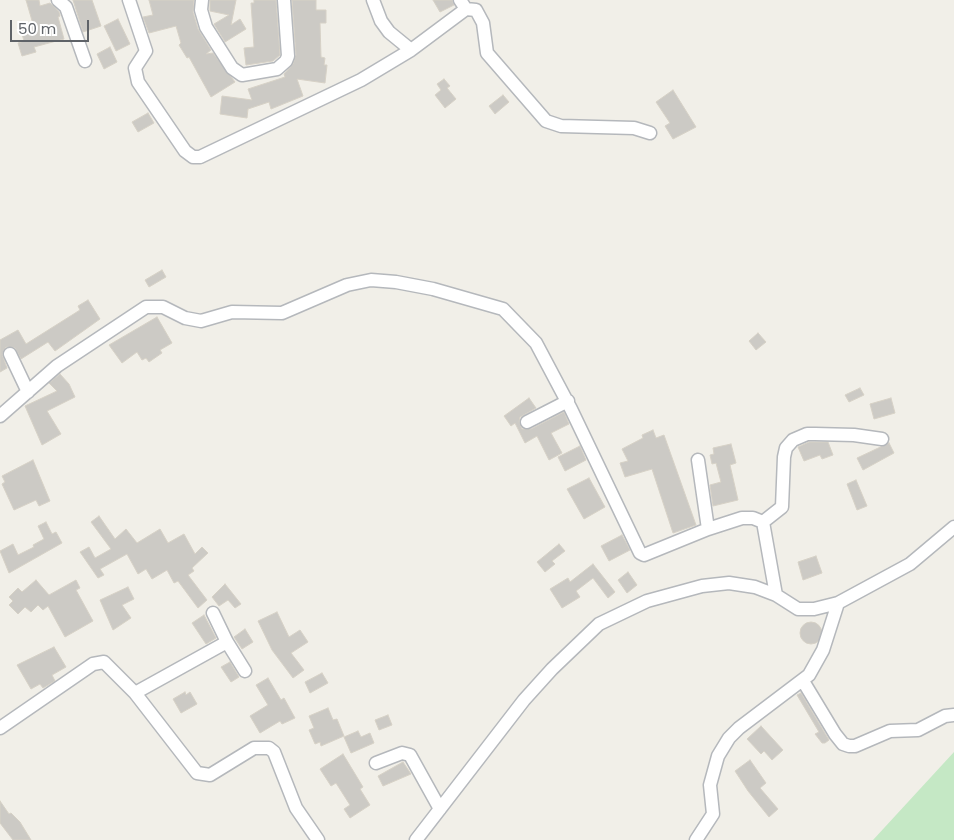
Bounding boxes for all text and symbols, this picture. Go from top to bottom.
scale bar [12,10,91,42]
text: 50 m [18,18,56,39]

